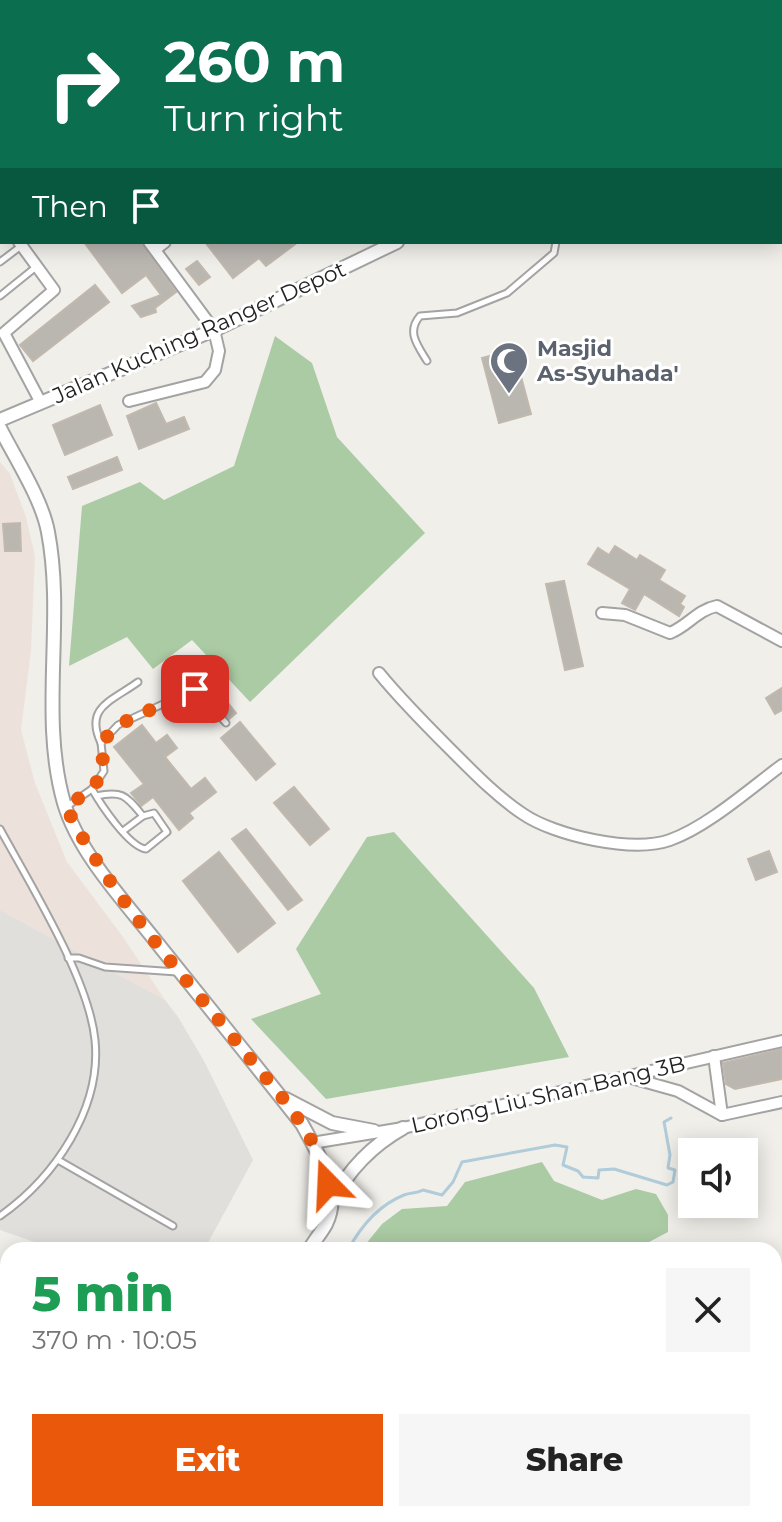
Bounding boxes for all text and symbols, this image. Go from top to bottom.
text: 260 m [164,28,345,96]
icon: right [32,32,136,136]
text: Turn right [164,96,344,140]
icon: arrive [124,184,168,228]
text: Then [32,188,108,225]
street label: Jalan Kuching Ranger Depot [48,255,350,410]
place label: Masjid As-Syuhada' [536,335,679,387]
mosque icon: Masjid As-Syuhada' [488,340,530,395]
pin [161,655,229,723]
icon: arrive [173,667,217,711]
street label: Lorong Liu Shan Bang 3B [408,1050,688,1139]
map controls [678,1138,758,1218]
button: sound [678,1138,758,1218]
position arrow [286,1142,370,1226]
text: 5 min [32,1265,174,1323]
button: close [666,1268,750,1352]
text: 370 m · 10:05 [32,1324,197,1356]
button: Exit [32,1414,383,1506]
button: Share [399,1414,750,1506]

